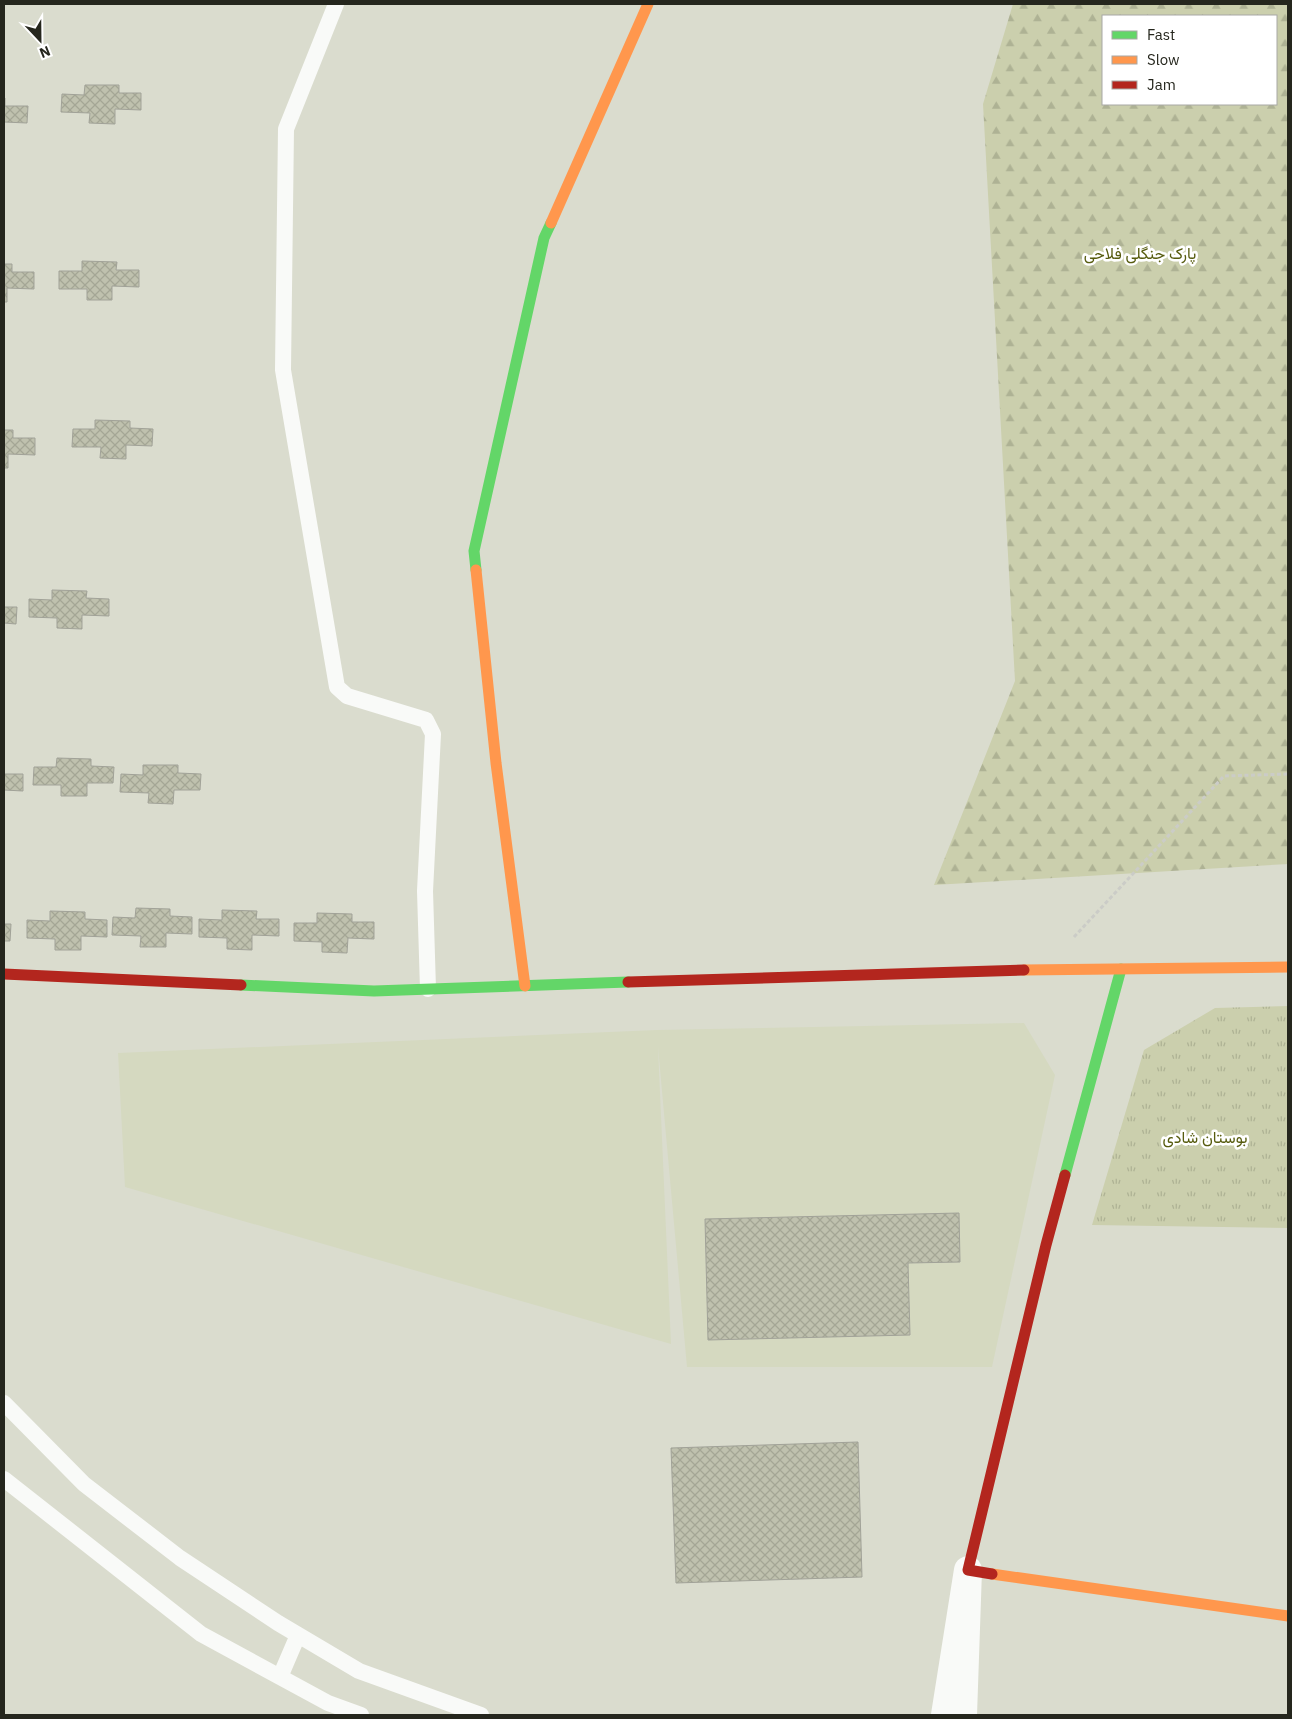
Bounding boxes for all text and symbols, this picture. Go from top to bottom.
north arrow [15,15,65,65]
legend [1102,15,1277,105]
text: Fast [1147,25,1175,44]
text: N [37,42,53,62]
text: Slow [1147,50,1180,69]
text: Jam [1147,75,1176,94]
park label: پارک جنگلی فلاحی [1084,243,1196,265]
park label: بوستان شادی [1162,1127,1248,1148]

